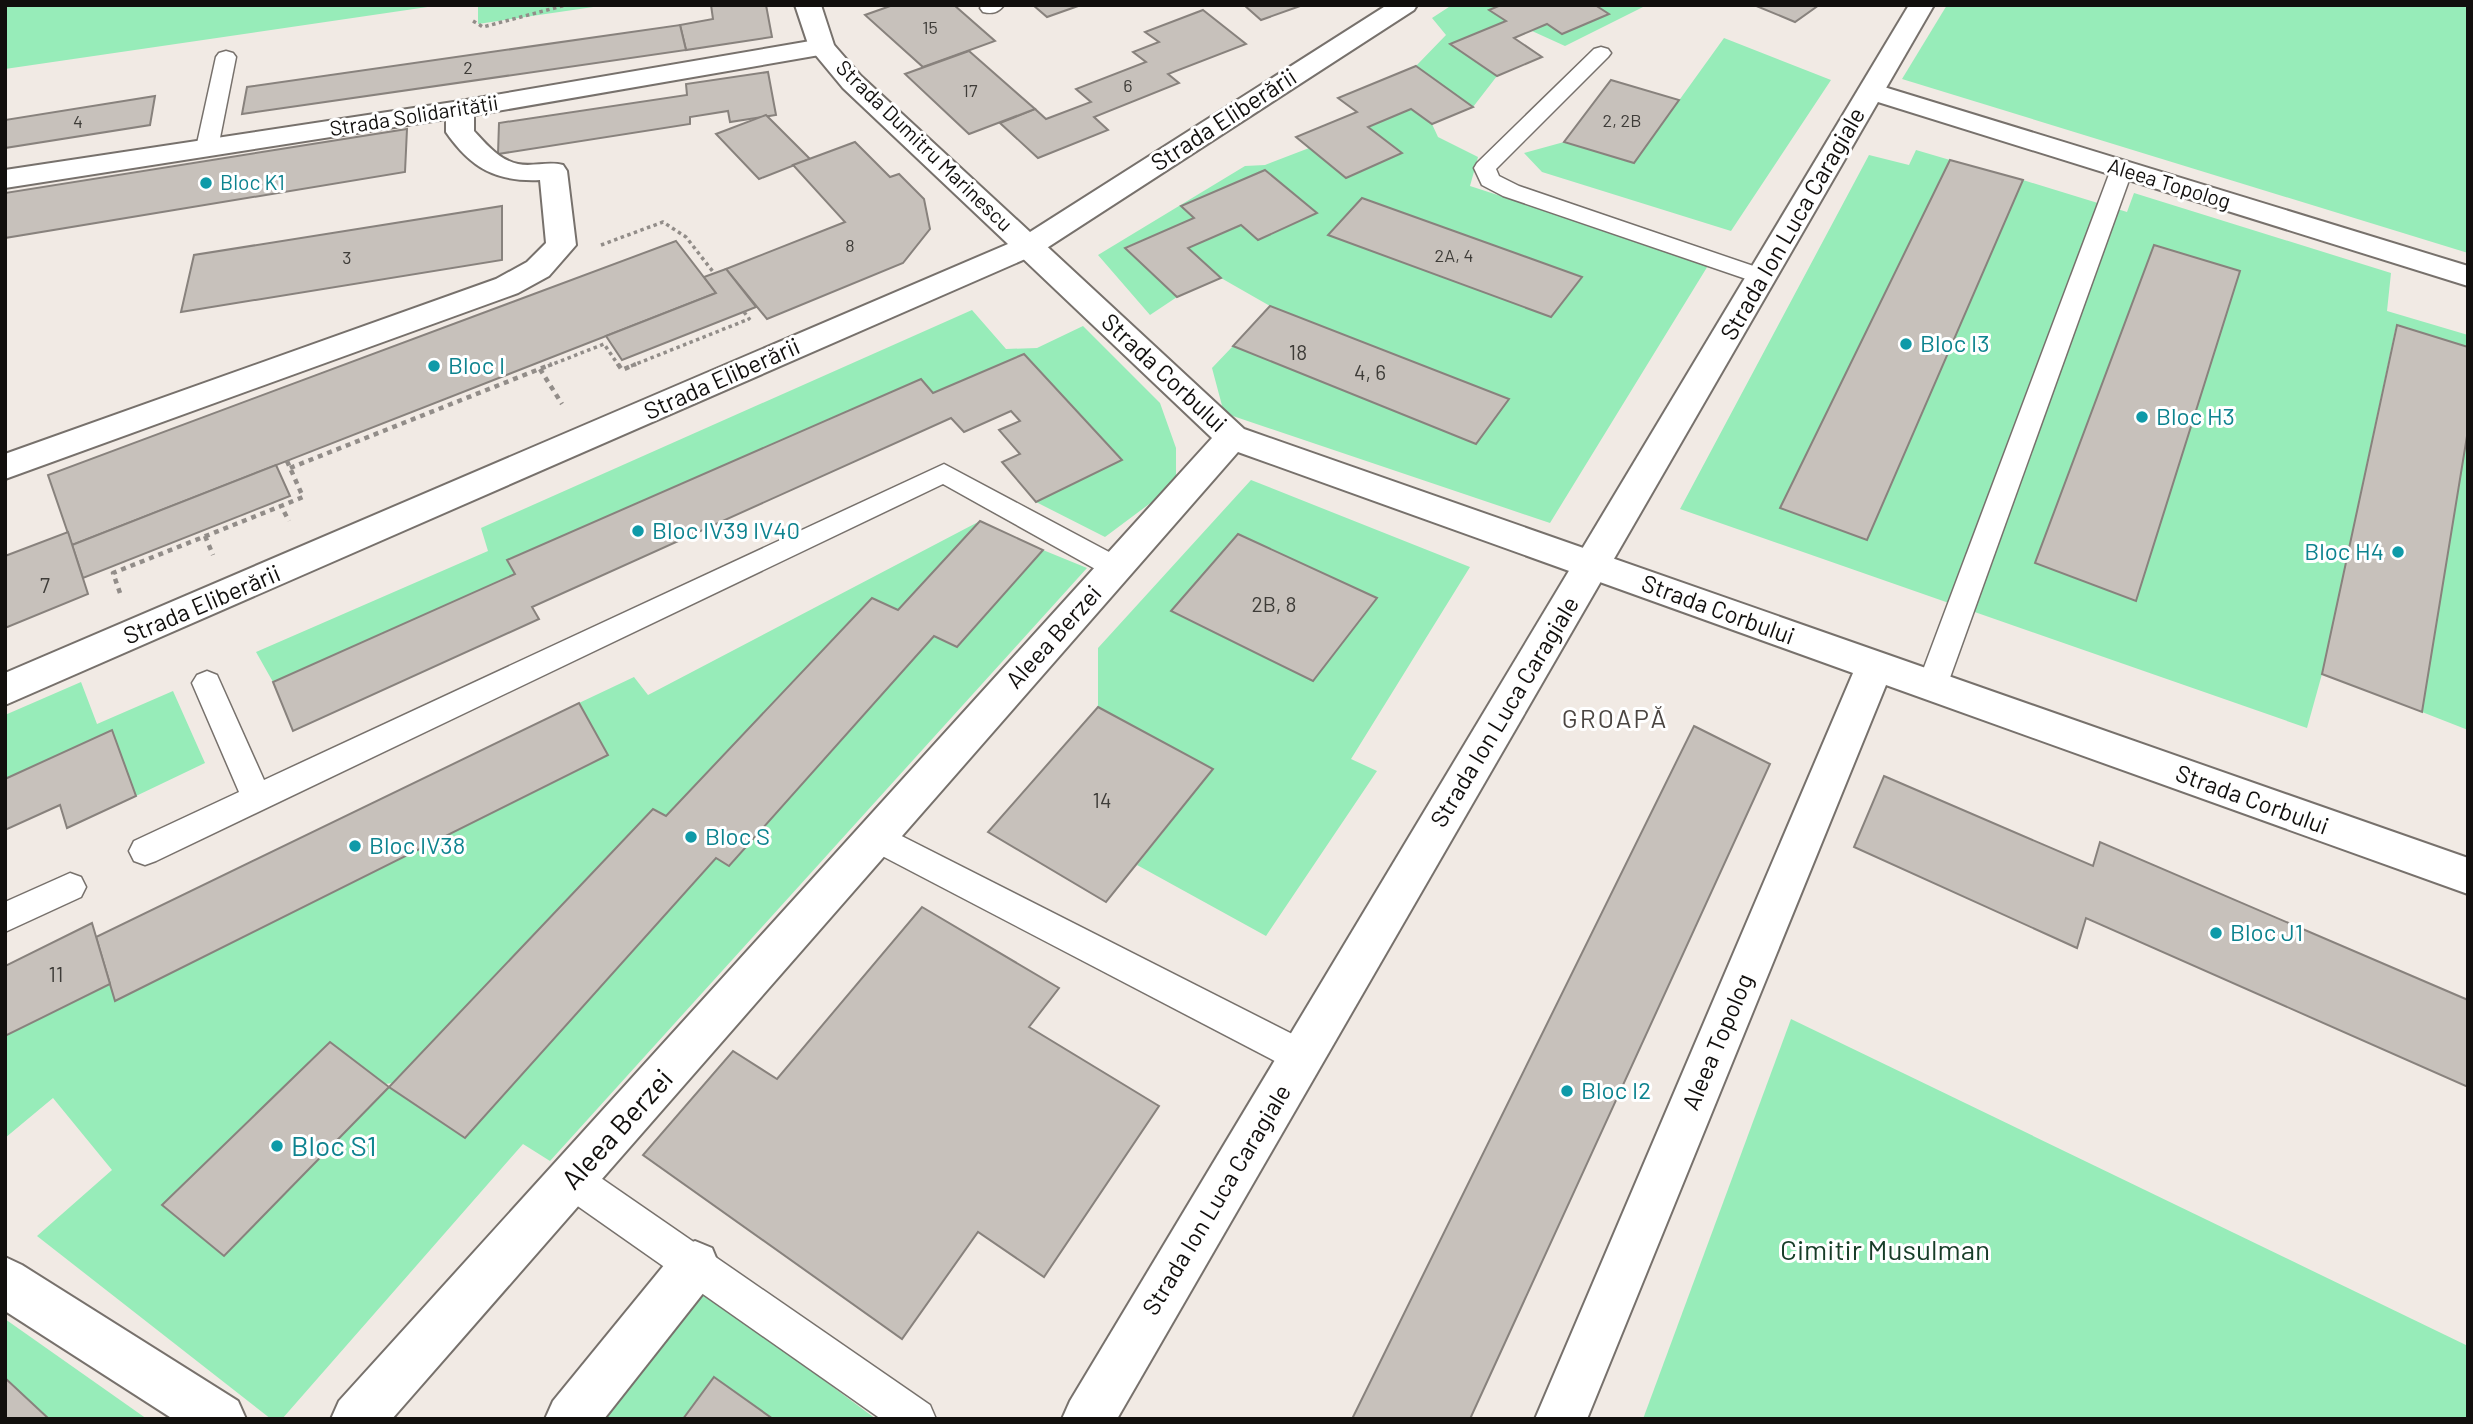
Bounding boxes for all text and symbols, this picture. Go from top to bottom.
house number: 15 [922,16,938,38]
street label: Strada Dumitru Marinescu [832,54,1018,236]
house number: 2 [463,56,473,78]
street label: Strada Eliberării [1145,61,1301,177]
house number: 6 [1123,74,1133,96]
house number: 17 [963,79,978,101]
street label: Strada Solidarității [328,89,500,140]
street label: Strada Ion Luca Caragiale [1713,102,1870,345]
house number: 2, 2B [1603,109,1641,131]
house number: 4 [73,110,83,132]
street label: Aleea Topolog [2105,152,2234,213]
place label: Bloc K1 [220,169,285,194]
marker: Bloc K1 [198,175,214,191]
house number: 8 [845,234,855,256]
house number: 2A, 4 [1435,244,1473,266]
house number: 3 [342,246,352,268]
street label: Strada Corbului [1096,306,1234,437]
place label: Bloc I3 [1920,328,1990,357]
street label: Strada Eliberării [639,330,804,425]
marker: Bloc I3 [1898,336,1914,352]
house number: 18 [1289,339,1307,364]
place label: Bloc I [448,350,505,379]
marker: Bloc I [426,358,442,374]
house number: 4, 6 [1354,359,1386,384]
place label: Bloc H3 [2156,401,2235,430]
marker: Bloc H3 [2134,409,2150,425]
place label: Bloc IV39 IV40 [652,515,800,544]
marker: Bloc IV39 IV40 [630,523,646,539]
place label: Bloc H4 [2304,536,2384,565]
marker: Bloc H4 [2390,544,2406,560]
street label: Strada Eliberării [119,558,284,650]
street label: Strada Corbului [1638,567,1799,650]
house number: 7 [40,572,50,597]
street label: Aleea Berzei [999,578,1107,694]
house number: 2B, 8 [1252,591,1296,616]
street label: Strada Ion Luca Caragiale [1423,591,1584,832]
district label: GROAPĂ [1562,702,1668,733]
street label: Strada Corbului [2172,757,2333,840]
house number: 14 [1093,787,1111,812]
place label: Bloc S [705,821,770,850]
marker: Bloc S [683,829,699,845]
place label: Bloc IV38 [369,830,465,859]
marker: Bloc IV38 [347,838,363,854]
place label: Bloc J1 [2230,917,2303,946]
marker: Bloc J1 [2208,925,2224,941]
house number: 11 [49,961,63,986]
street label: Aleea Topolog [1675,969,1758,1114]
street label: Aleea Berzei [553,1061,679,1196]
place label: Bloc I2 [1581,1075,1651,1104]
street label: Strada Ion Luca Caragiale [1135,1079,1296,1320]
marker: Bloc I2 [1559,1083,1575,1099]
place label: Bloc S1 [291,1128,377,1162]
marker: Bloc S1 [269,1138,285,1154]
park label: Cimitir Musulman [1780,1232,1990,1266]

